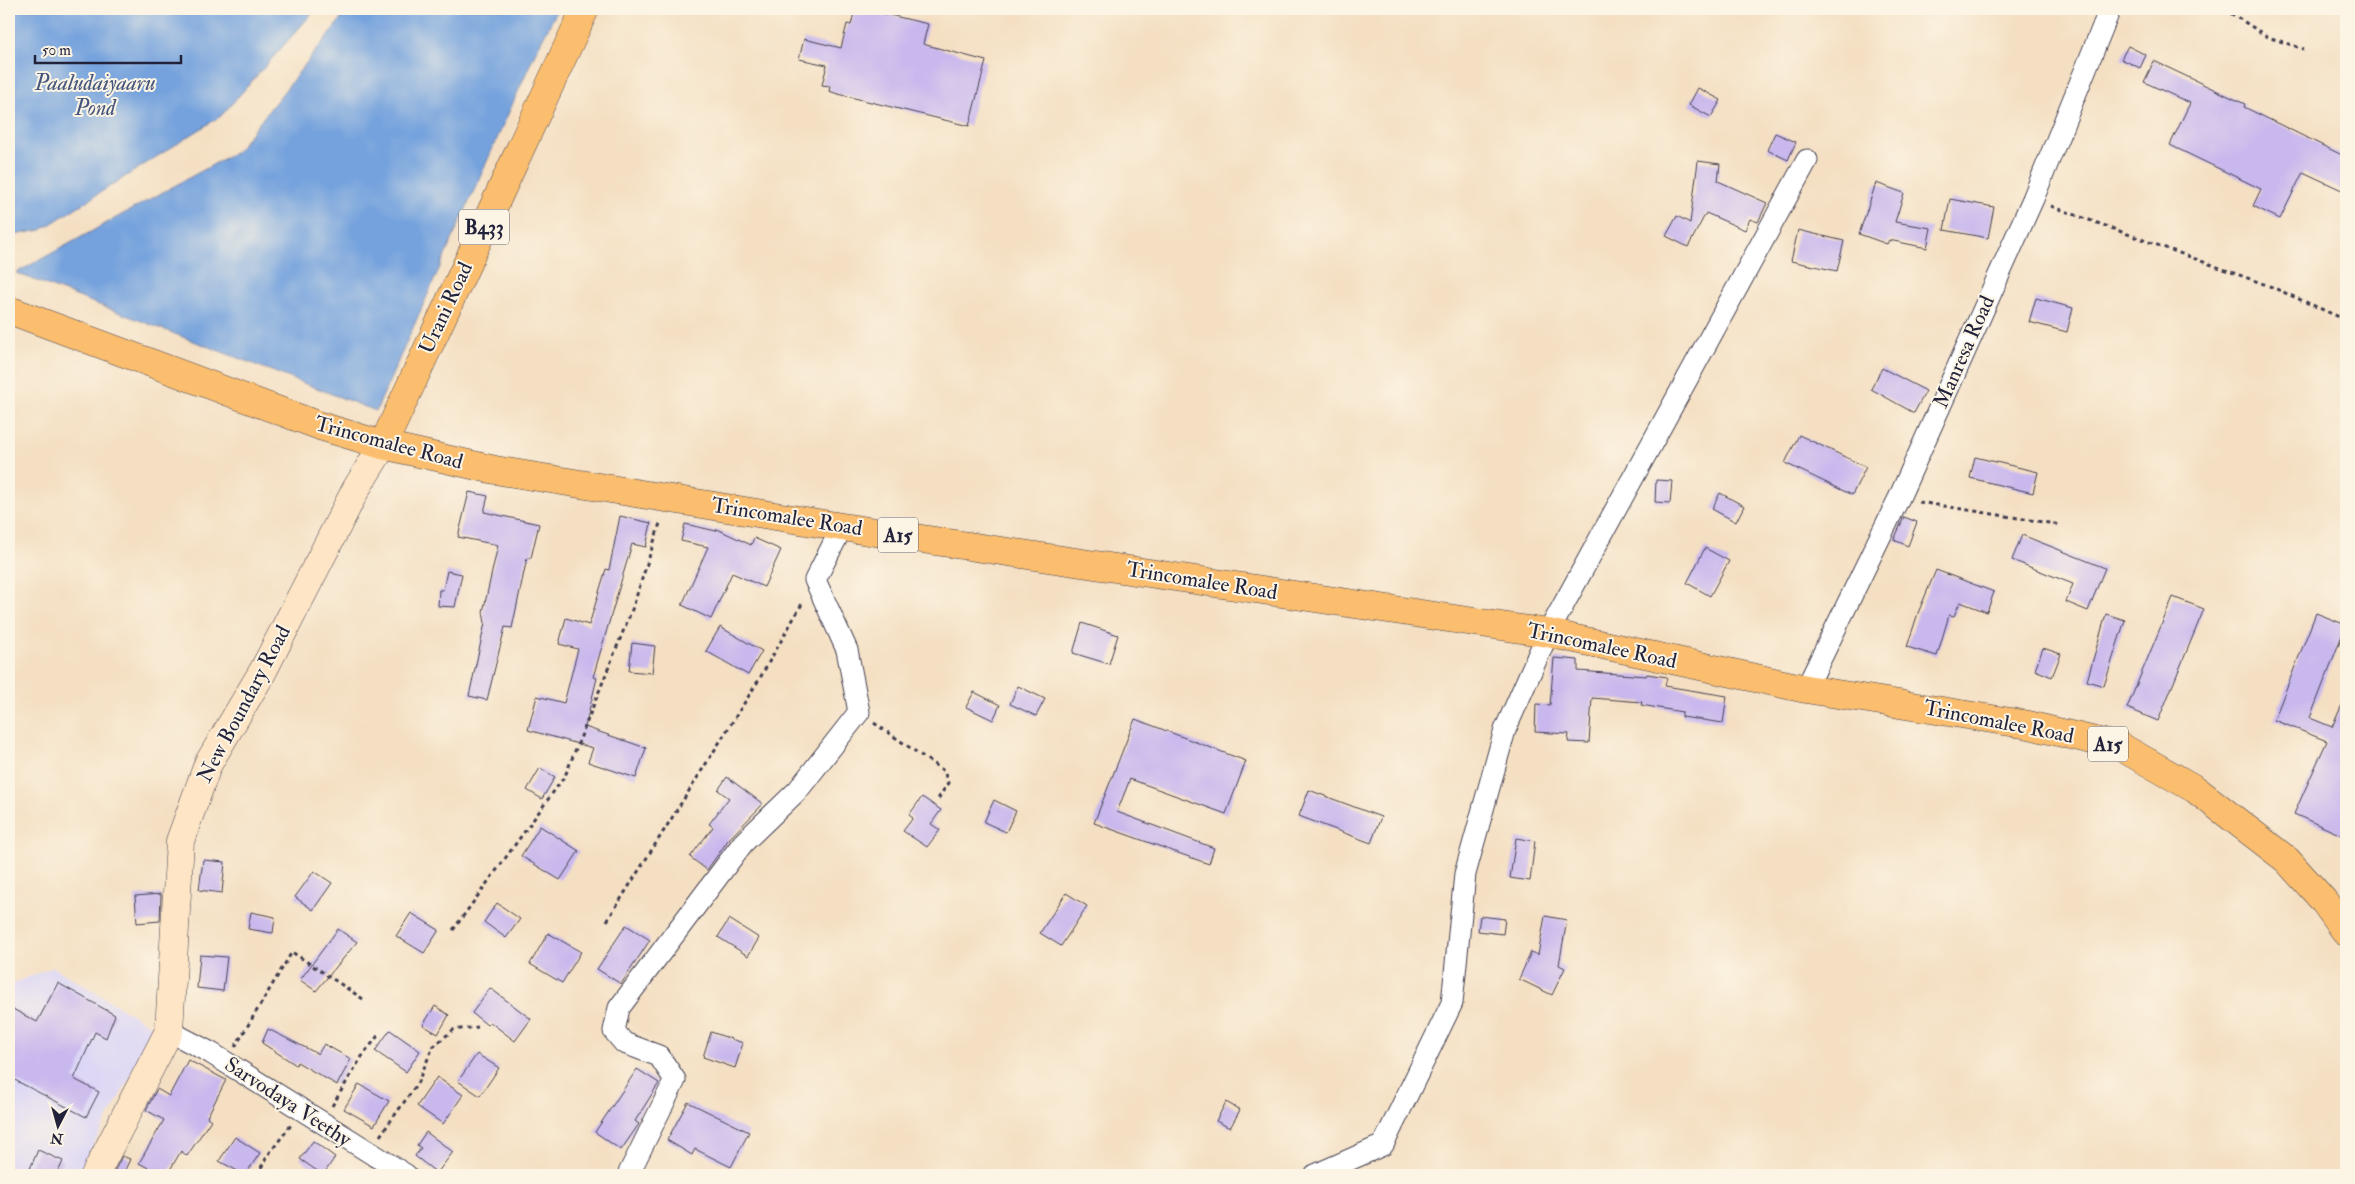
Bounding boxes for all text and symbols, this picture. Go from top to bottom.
scale bar [35,32,181,64]
text: 50 m [42,41,71,60]
water label: Paaludaiyaaru Pond [34,69,155,122]
road number: B433 [459,210,509,244]
street label: Urani Road [413,257,479,358]
street label: Manresa Road [1927,291,2001,412]
street label: Trincomalee Road [312,410,467,476]
street label: Trincomalee Road [710,492,865,542]
road number: A15 [878,518,918,552]
street label: Trincomalee Road [1125,556,1280,606]
street label: Trincomalee Road [1525,617,1680,675]
street label: New Boundary Road [191,620,297,787]
street label: Trincomalee Road [1922,694,2077,750]
road number: A15 [2088,726,2128,762]
street label: Sarvodaya Veethy [220,1051,357,1153]
north arrow [32,1102,82,1152]
text: N [49,1129,65,1148]

